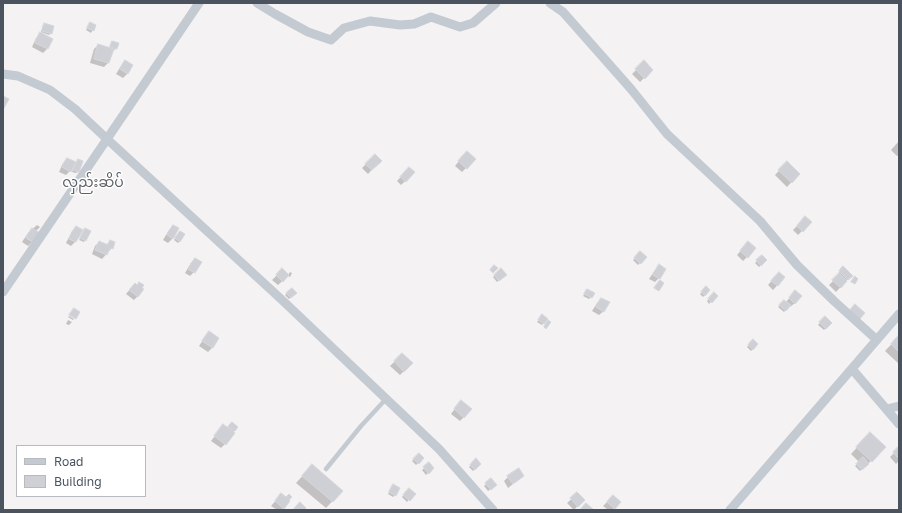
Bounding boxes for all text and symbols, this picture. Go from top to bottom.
district label: လှည်းဆိပ် [62,175,124,191]
legend [16,445,146,497]
text: Road [54,454,83,469]
text: Building [54,474,102,489]

